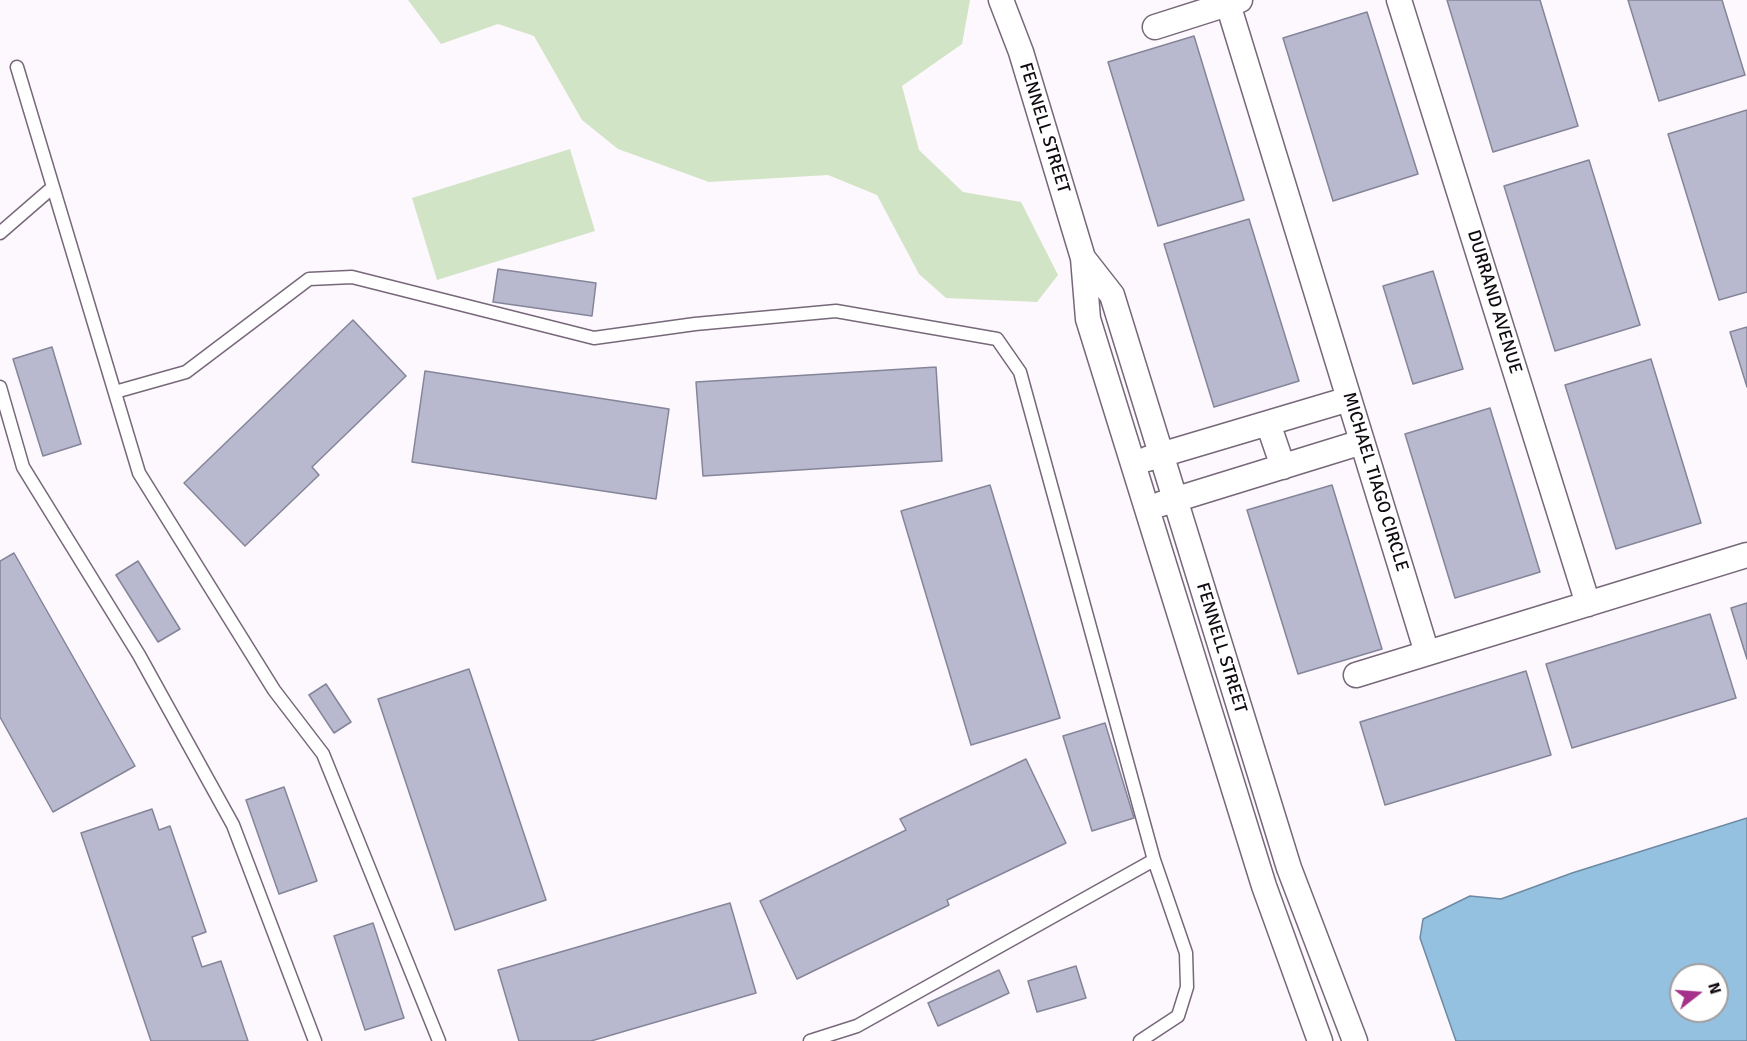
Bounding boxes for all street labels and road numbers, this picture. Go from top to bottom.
street label: FENNELL STREET [1014,60,1074,196]
street label: DURRAND AVENUE [1462,227,1526,377]
street label: MICHAEL TIAGO CIRCLE [1337,390,1413,574]
street label: FENNELL STREET [1191,580,1251,716]

